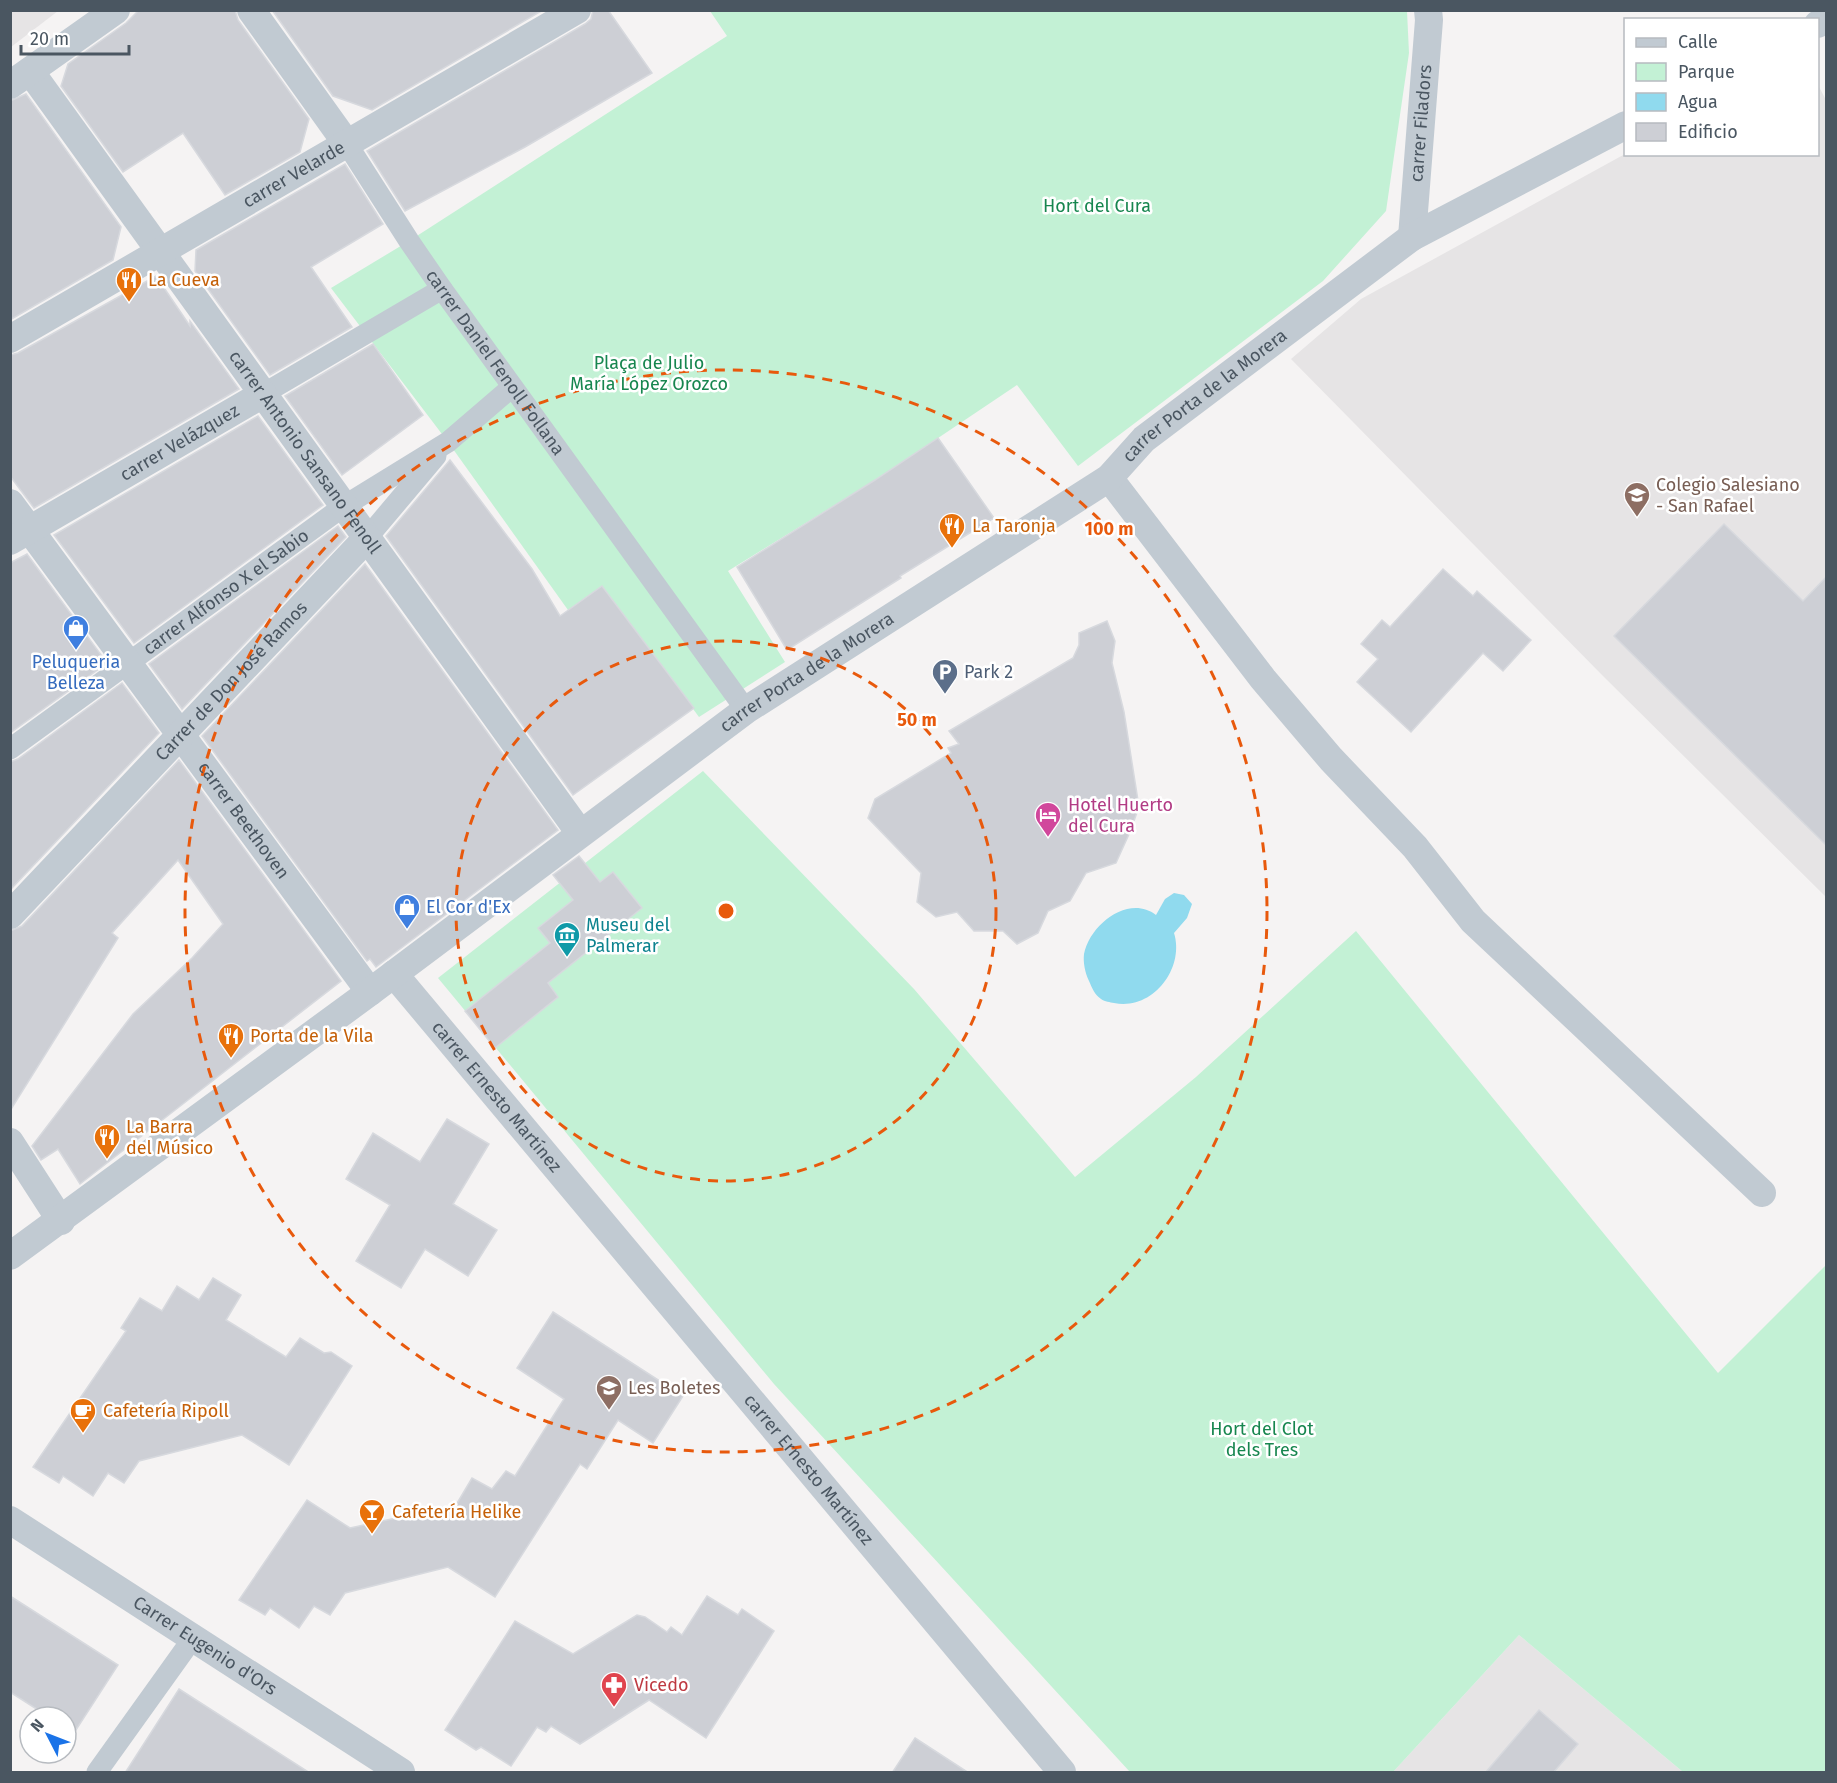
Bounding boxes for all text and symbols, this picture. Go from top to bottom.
scale bar [21,18,129,56]
legend [1624,18,1819,156]
text: 20 m [30,28,69,50]
text: Calle [1678,31,1718,53]
text: Parque [1678,61,1735,83]
street label: carrer Filadors [1405,64,1436,183]
text: Agua [1678,91,1718,113]
text: Edificio [1678,121,1738,143]
street label: carrer Velarde [239,136,349,213]
park label: Hort del Cura [1043,195,1151,217]
restaurant icon: La Cueva [114,265,144,303]
street label: carrer Daniel Fenoll Follana [421,265,569,460]
place label: La Cueva [148,269,220,291]
street label: carrer Porta de la Morera [1118,324,1291,467]
street label: carrer Antonio Sansano Fenoll [224,346,386,558]
park label: Plaça de Julio María López Orozco [570,352,728,395]
street label: carrer Velázquez [116,399,243,486]
place label: Colegio Salesiano - San Rafael [1656,474,1800,517]
school or university icon: Colegio Salesiano - San Rafael [1622,480,1652,518]
restaurant icon: La Taronja [937,511,967,549]
place label: La Taronja [972,515,1056,537]
text: 100 m [1085,518,1133,540]
street label: carrer Alfonso X el Sabio [139,524,313,660]
street label: Carrer de Don José Ramos [151,597,312,765]
street label: carrer Porta de la Morera [715,607,898,737]
shop icon: Peluqueria Belleza [61,613,91,651]
place label: Peluqueria Belleza [32,651,120,694]
parking icon: Park 2 [930,657,960,695]
place label: Park 2 [964,661,1013,683]
text: 50 m [897,709,937,731]
street label: carrer Beethoven [193,757,294,883]
place label: Hotel Huerto del Cura [1068,794,1173,837]
hotel icon: Hotel Huerto del Cura [1033,800,1063,838]
shop icon: El Cor d'Ex [392,892,422,930]
place label: El Cor d'Ex [426,896,511,918]
centre of rings [716,901,736,921]
place label: Museu del Palmerar [586,914,670,957]
museum icon: Museu del Palmerar [552,920,582,958]
street label: carrer Ernesto Martínez [427,1017,566,1177]
restaurant icon: Porta de la Vila [216,1021,246,1059]
place label: Porta de la Vila [250,1025,373,1047]
place label: La Barra del Músico [126,1116,213,1159]
restaurant icon: La Barra del Músico [92,1122,122,1160]
school or university icon: Les Boletes [594,1373,624,1411]
place label: Les Boletes [628,1377,720,1399]
street label: carrer Ernesto Martínez [739,1389,878,1549]
cafe icon: Cafetería Ripoll [68,1396,98,1434]
place label: Cafetería Ripoll [103,1400,229,1422]
park label: Hort del Clot dels Tres [1210,1418,1314,1461]
bar icon: Cafetería Helike [357,1497,387,1535]
place label: Cafetería Helike [392,1501,521,1523]
street label: Carrer Eugenio d'Ors [129,1591,281,1700]
pharmacy icon: Vicedo [599,1670,629,1708]
place label: Vicedo [634,1674,688,1696]
north arrow [18,1705,78,1765]
text: N [27,1715,48,1736]

